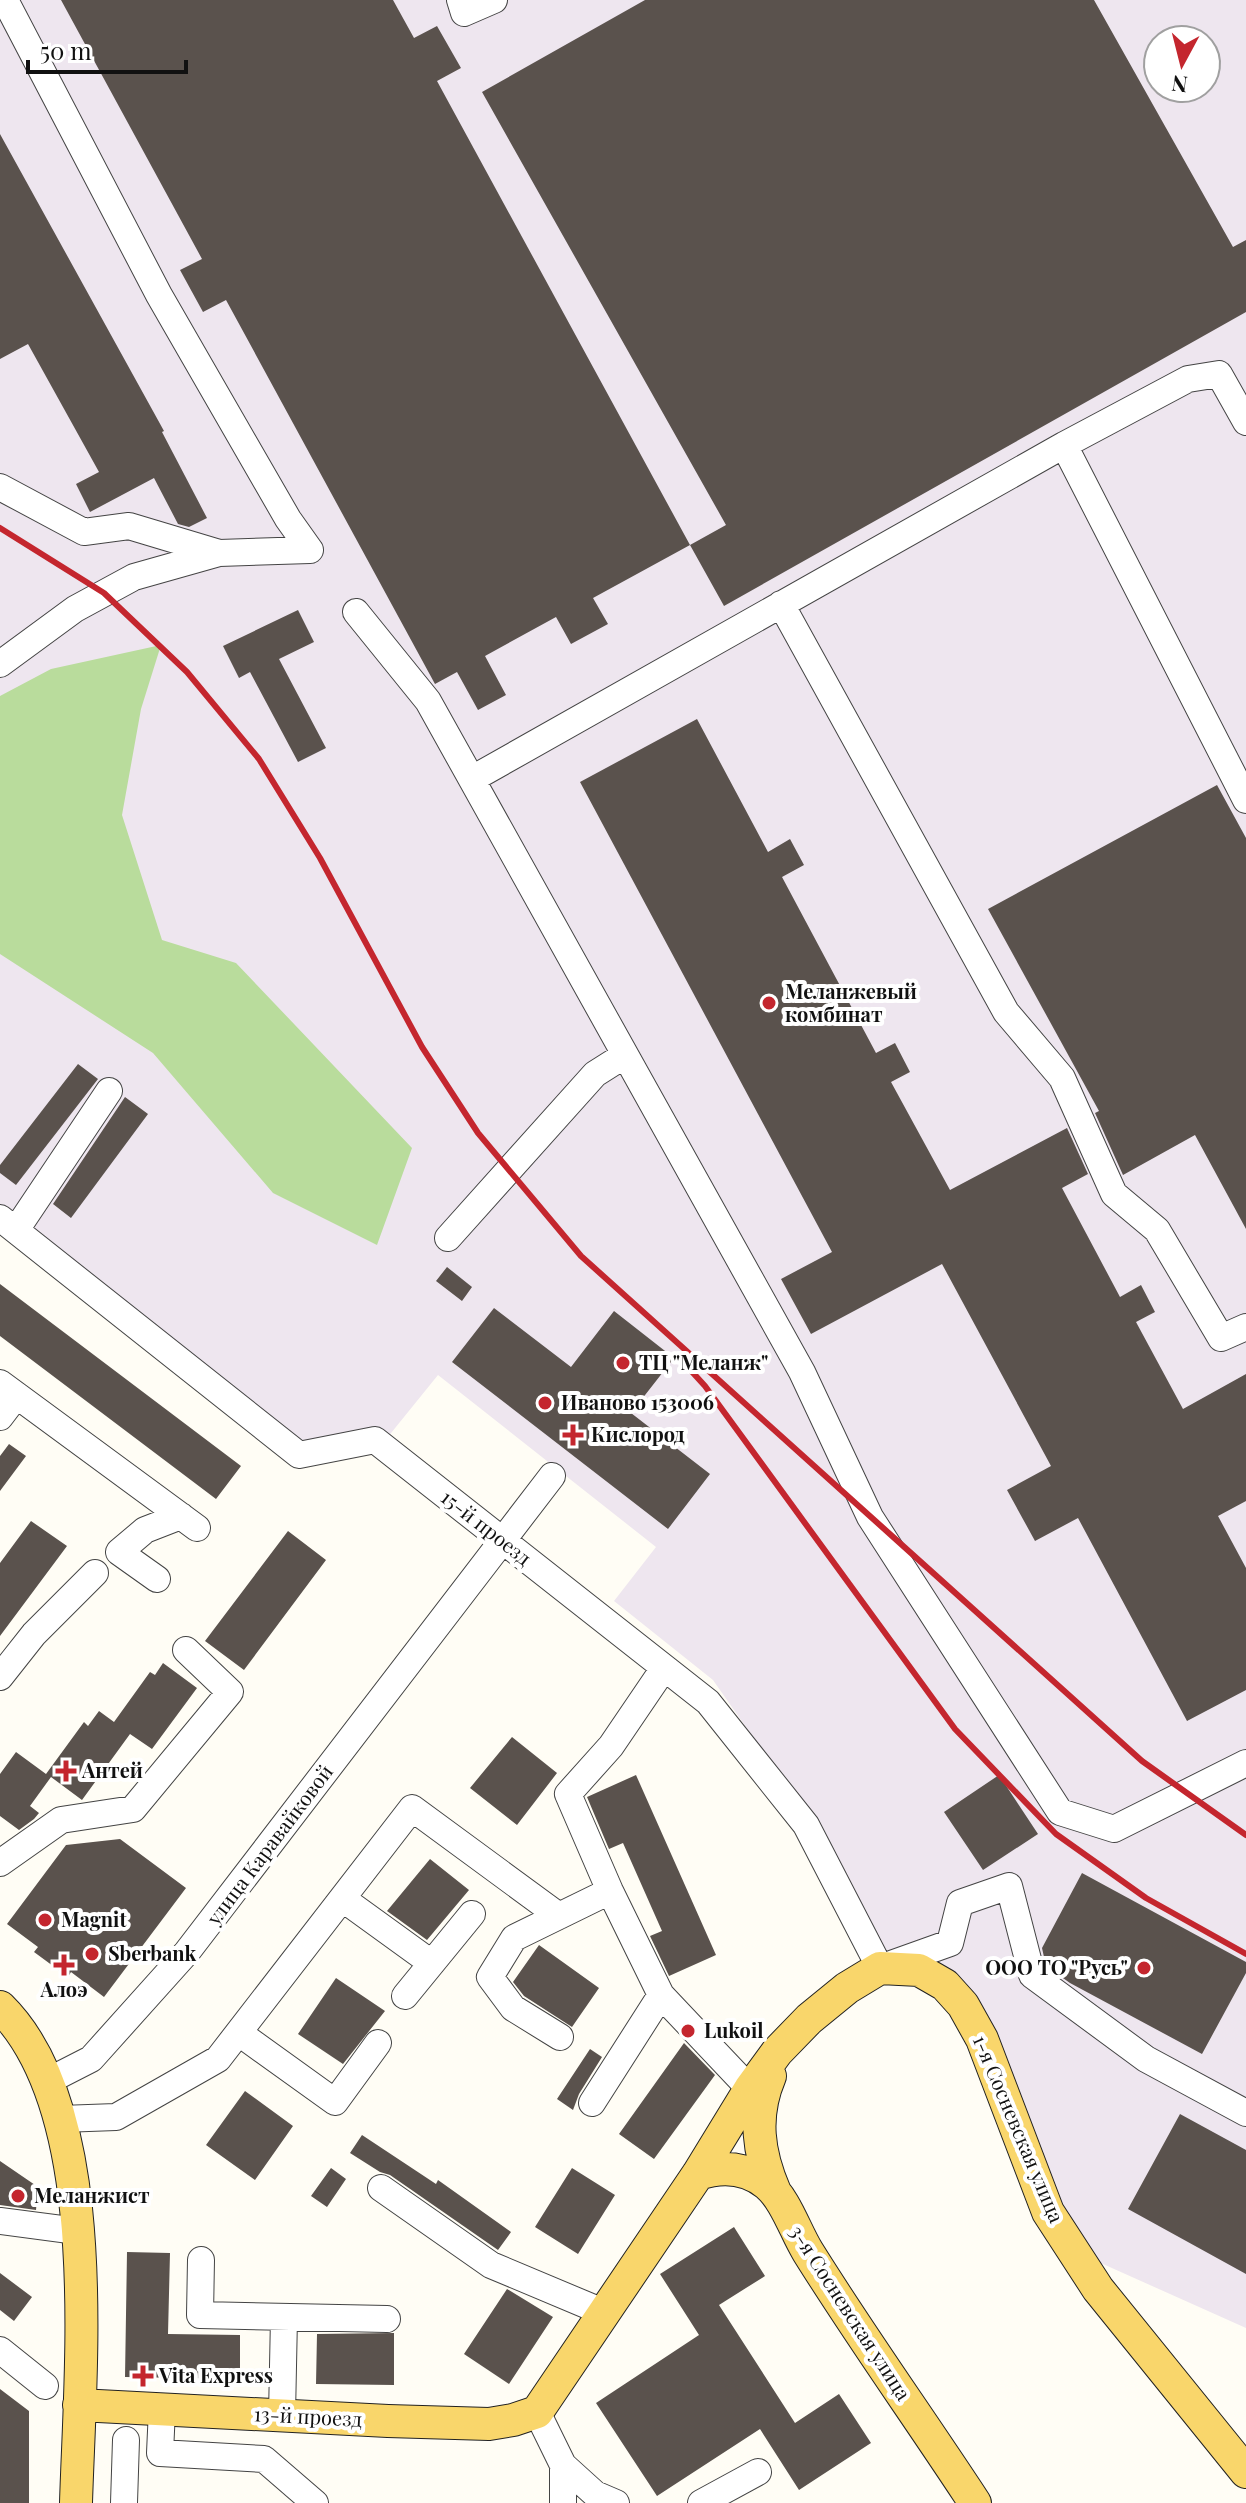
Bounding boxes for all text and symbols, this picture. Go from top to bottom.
scale bar [28,24,186,74]
north arrow [1142,24,1222,104]
text: 50 m [40,34,92,66]
text: N [1170,69,1189,101]
place label: Меланжевый комбинат [785,977,917,1027]
marker: Меланжевый комбинат [760,994,778,1012]
place label: ТЦ "Меланж" [639,1348,768,1375]
marker: ТЦ "Меланж" [614,1354,632,1372]
place label: Иваново 153006 [561,1388,714,1415]
marker: Иваново 153006 [536,1394,554,1412]
place label: Кислород [591,1420,685,1447]
marker: Кислород [562,1424,584,1446]
street label: 15-й проезд [436,1483,538,1571]
place label: Антей [81,1756,143,1783]
street label: улица Каравайковой [199,1759,338,1930]
marker: Антей [57,1762,75,1780]
place label: Magnit [61,1905,127,1932]
marker: Magnit [36,1911,54,1929]
place label: Sberbank [108,1939,197,1966]
marker: Sberbank [83,1945,101,1963]
place label: ООО ТО "Русь" [985,1953,1128,1980]
marker: Алоэ [55,1956,73,1974]
marker: ООО ТО "Русь" [1135,1959,1153,1977]
place label: Алоэ [39,1975,88,2002]
place label: Lukoil [704,2016,763,2043]
marker: Lukoil [679,2022,697,2040]
street label: 1-я Сосневская улица [968,2030,1071,2226]
place label: Меланжист [34,2181,150,2208]
marker: Меланжист [9,2187,27,2205]
street label: 3-я Сосневская улица [785,2220,918,2405]
place label: Vita Express [158,2361,273,2388]
marker: Vita Express [134,2367,152,2385]
street label: 13-й проезд [253,2399,363,2432]

